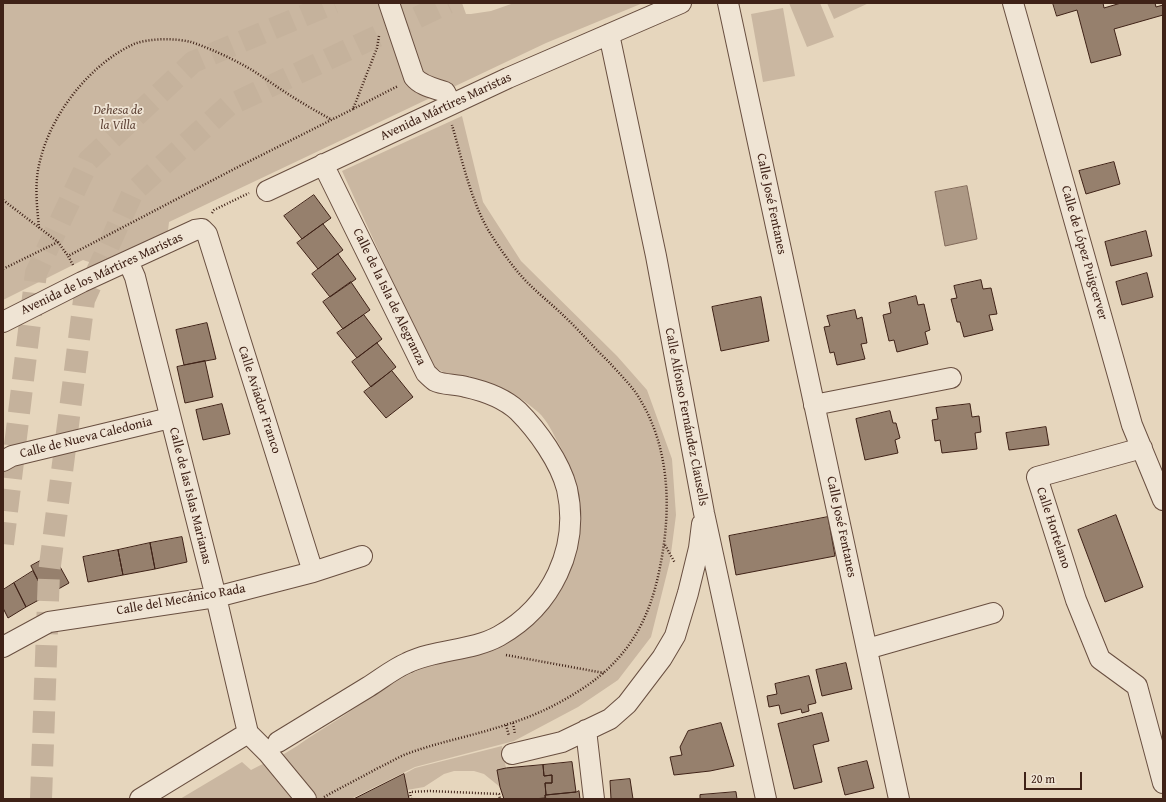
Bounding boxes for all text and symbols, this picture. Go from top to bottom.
street label: Avenida Mártires Maristas [378,70,514,144]
park label: Dehesa de la Villa [93,103,143,134]
street label: Calle José Fentanes [753,152,789,256]
street label: Calle de López Puigcerver [1057,184,1111,322]
street label: Calle de la Isla de Alegranza [349,226,429,368]
street label: Avenida de los Mártires Maristas [18,229,186,319]
street label: Calle Alfonso Fernández Clausells [661,327,711,507]
street label: Calle Aviador Franco [234,344,284,456]
street label: Calle de Nueva Caledonia [18,414,154,462]
street label: Calle de las Islas Marianas [165,426,215,566]
street label: Calle José Fentanes [823,475,859,579]
street label: Calle Hortelano [1033,485,1073,571]
street label: Calle del Mecánico Rada [115,581,247,619]
scale bar [1026,764,1084,790]
text: 20 m [1031,770,1055,787]

